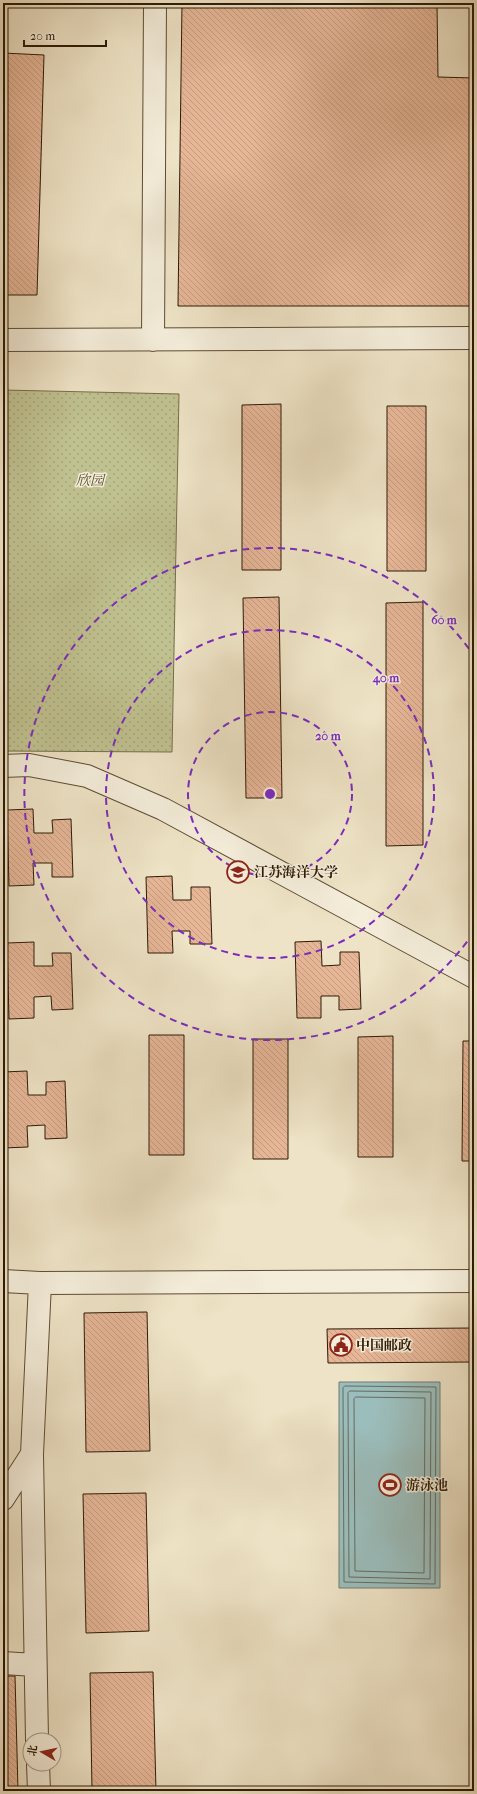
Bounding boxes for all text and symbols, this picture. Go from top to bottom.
scale bar [24,22,106,48]
text: 20 m [30,29,55,43]
park label: 欣园 [76,472,106,489]
text: 60 m [431,613,458,627]
text: 40 m [372,671,400,686]
text: 20 m [315,729,342,743]
centre of rings [263,787,277,801]
school or university icon: 江苏海洋大学 [225,859,251,885]
place label: 江苏海洋大学 [254,864,338,881]
public building icon: 中国邮政 [328,1332,354,1358]
place label: 中国邮政 [356,1337,412,1354]
sports icon: 游泳池 [377,1472,403,1498]
place label: 游泳池 [406,1477,448,1494]
north arrow [22,1732,62,1772]
text: 北 [25,1744,40,1757]

